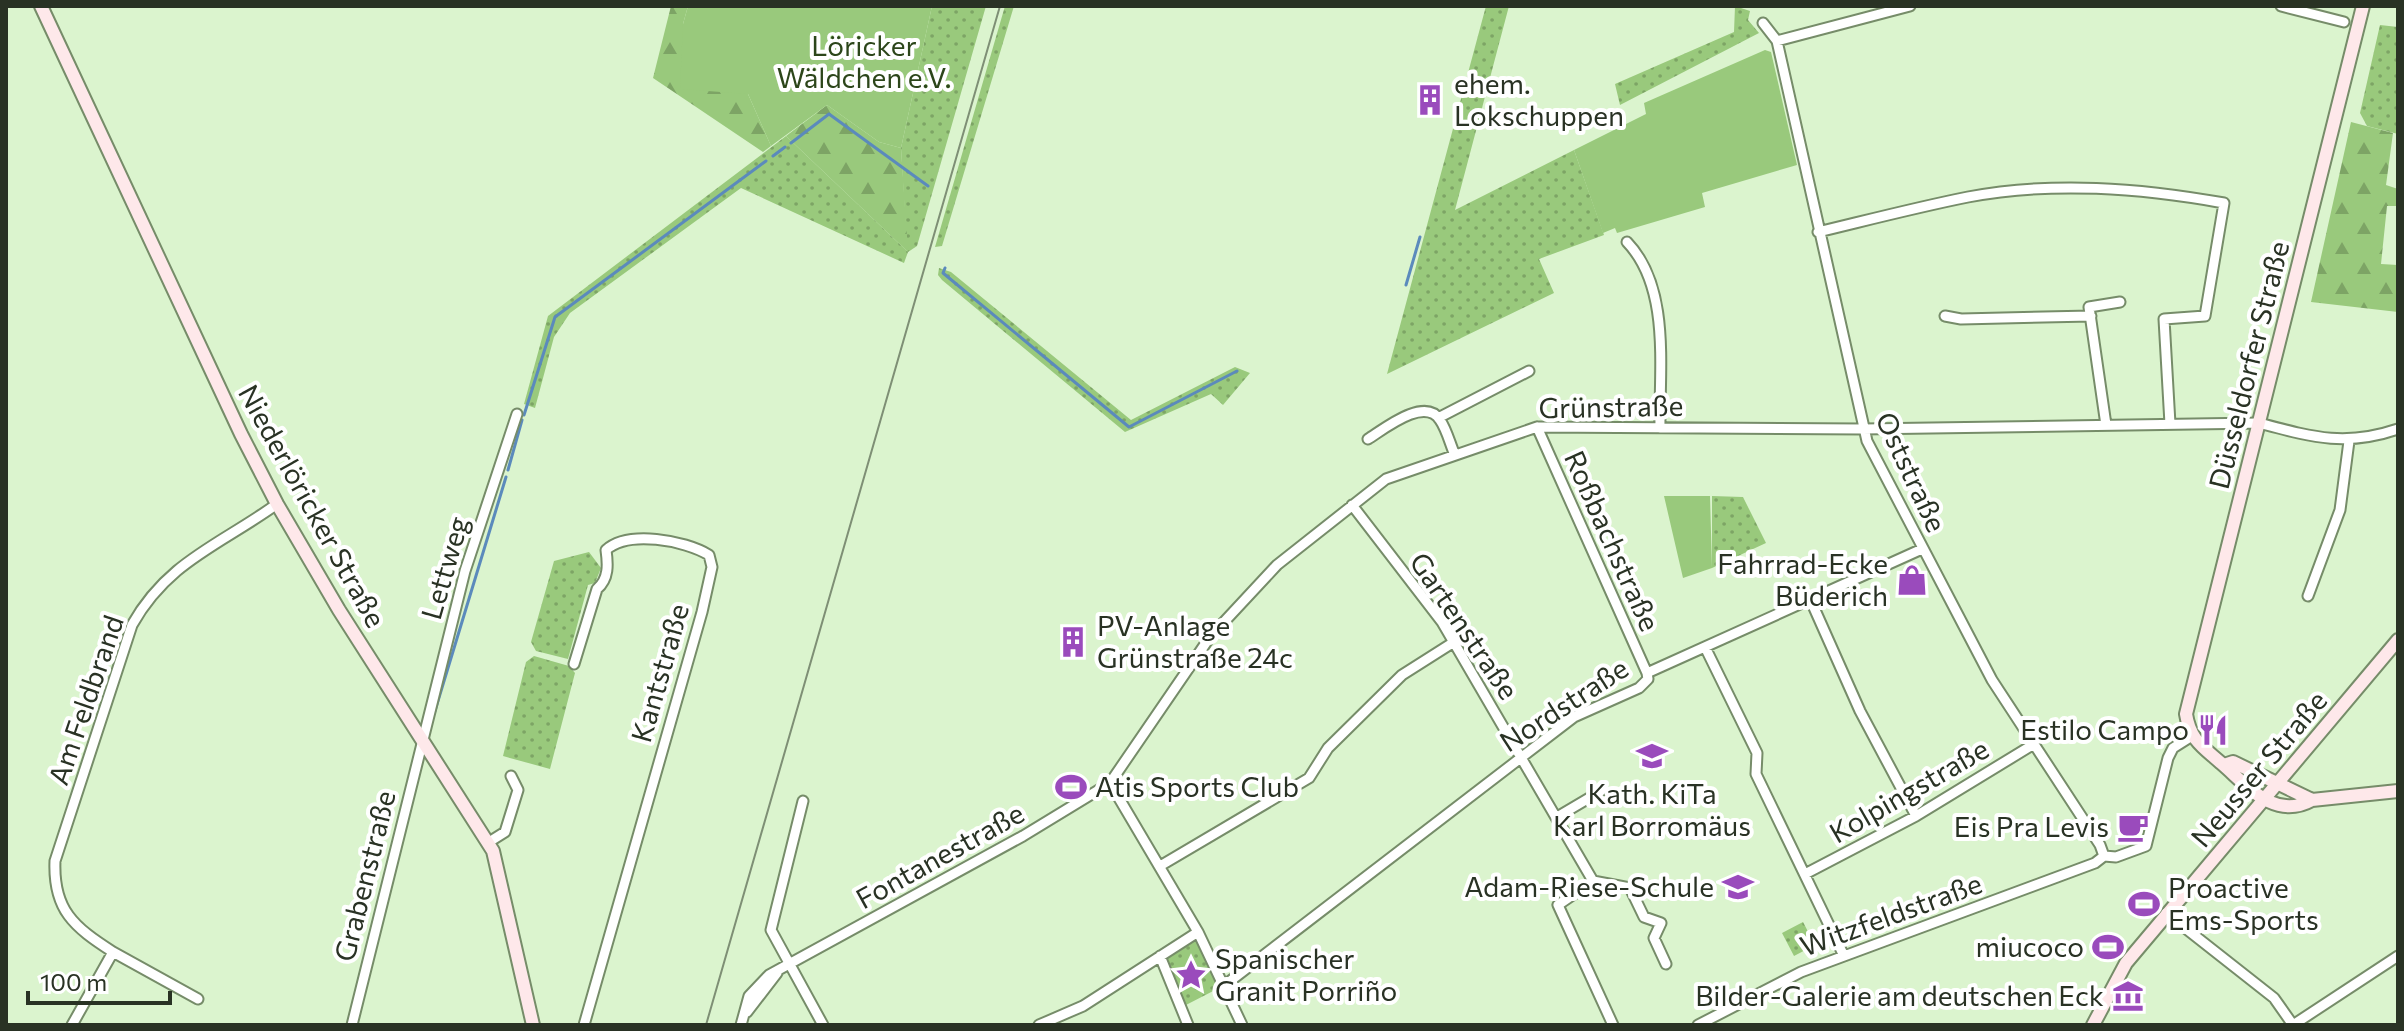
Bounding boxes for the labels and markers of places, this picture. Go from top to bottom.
place label: ehem. Lokschuppen [1454,66,1624,132]
building icon: ehem. Lokschuppen [1413,83,1447,117]
place label: Fahrrad-Ecke Büderich [1717,546,1888,612]
shop icon: Fahrrad-Ecke Büderich [1895,563,1929,597]
place label: PV-Anlage Grünstraße 24c [1097,608,1293,674]
building icon: PV-Anlage Grünstraße 24c [1056,625,1090,659]
place label: Estilo Campo [2020,712,2189,746]
restaurant icon: Estilo Campo [2196,713,2230,747]
school or university icon: Kath. KiTa Karl Borromäus [1635,739,1669,773]
place label: Atis Sports Club [1095,769,1299,803]
sports icon: Atis Sports Club [1054,770,1088,804]
place label: Kath. KiTa Karl Borromäus [1553,776,1751,842]
place label: Eis Pra Levis [1954,809,2109,843]
cafe icon: Eis Pra Levis [2116,810,2150,844]
place label: Adam-Riese-Schule [1464,869,1714,903]
school or university icon: Adam-Riese-Schule [1721,870,1755,904]
place label: Proactive Ems-Sports [2168,870,2319,936]
sports icon: Proactive Ems-Sports [2127,887,2161,921]
place label: miucoco [1976,929,2084,963]
sports icon: miucoco [2091,930,2125,964]
place label: Spanischer Granit Porriño [1215,941,1397,1007]
place icon: Spanischer Granit Porriño [1174,958,1208,992]
place label: Bilder-Galerie am deutschen Eck [1695,978,2104,1012]
museum icon: Bilder-Galerie am deutschen Eck [2111,979,2145,1013]

